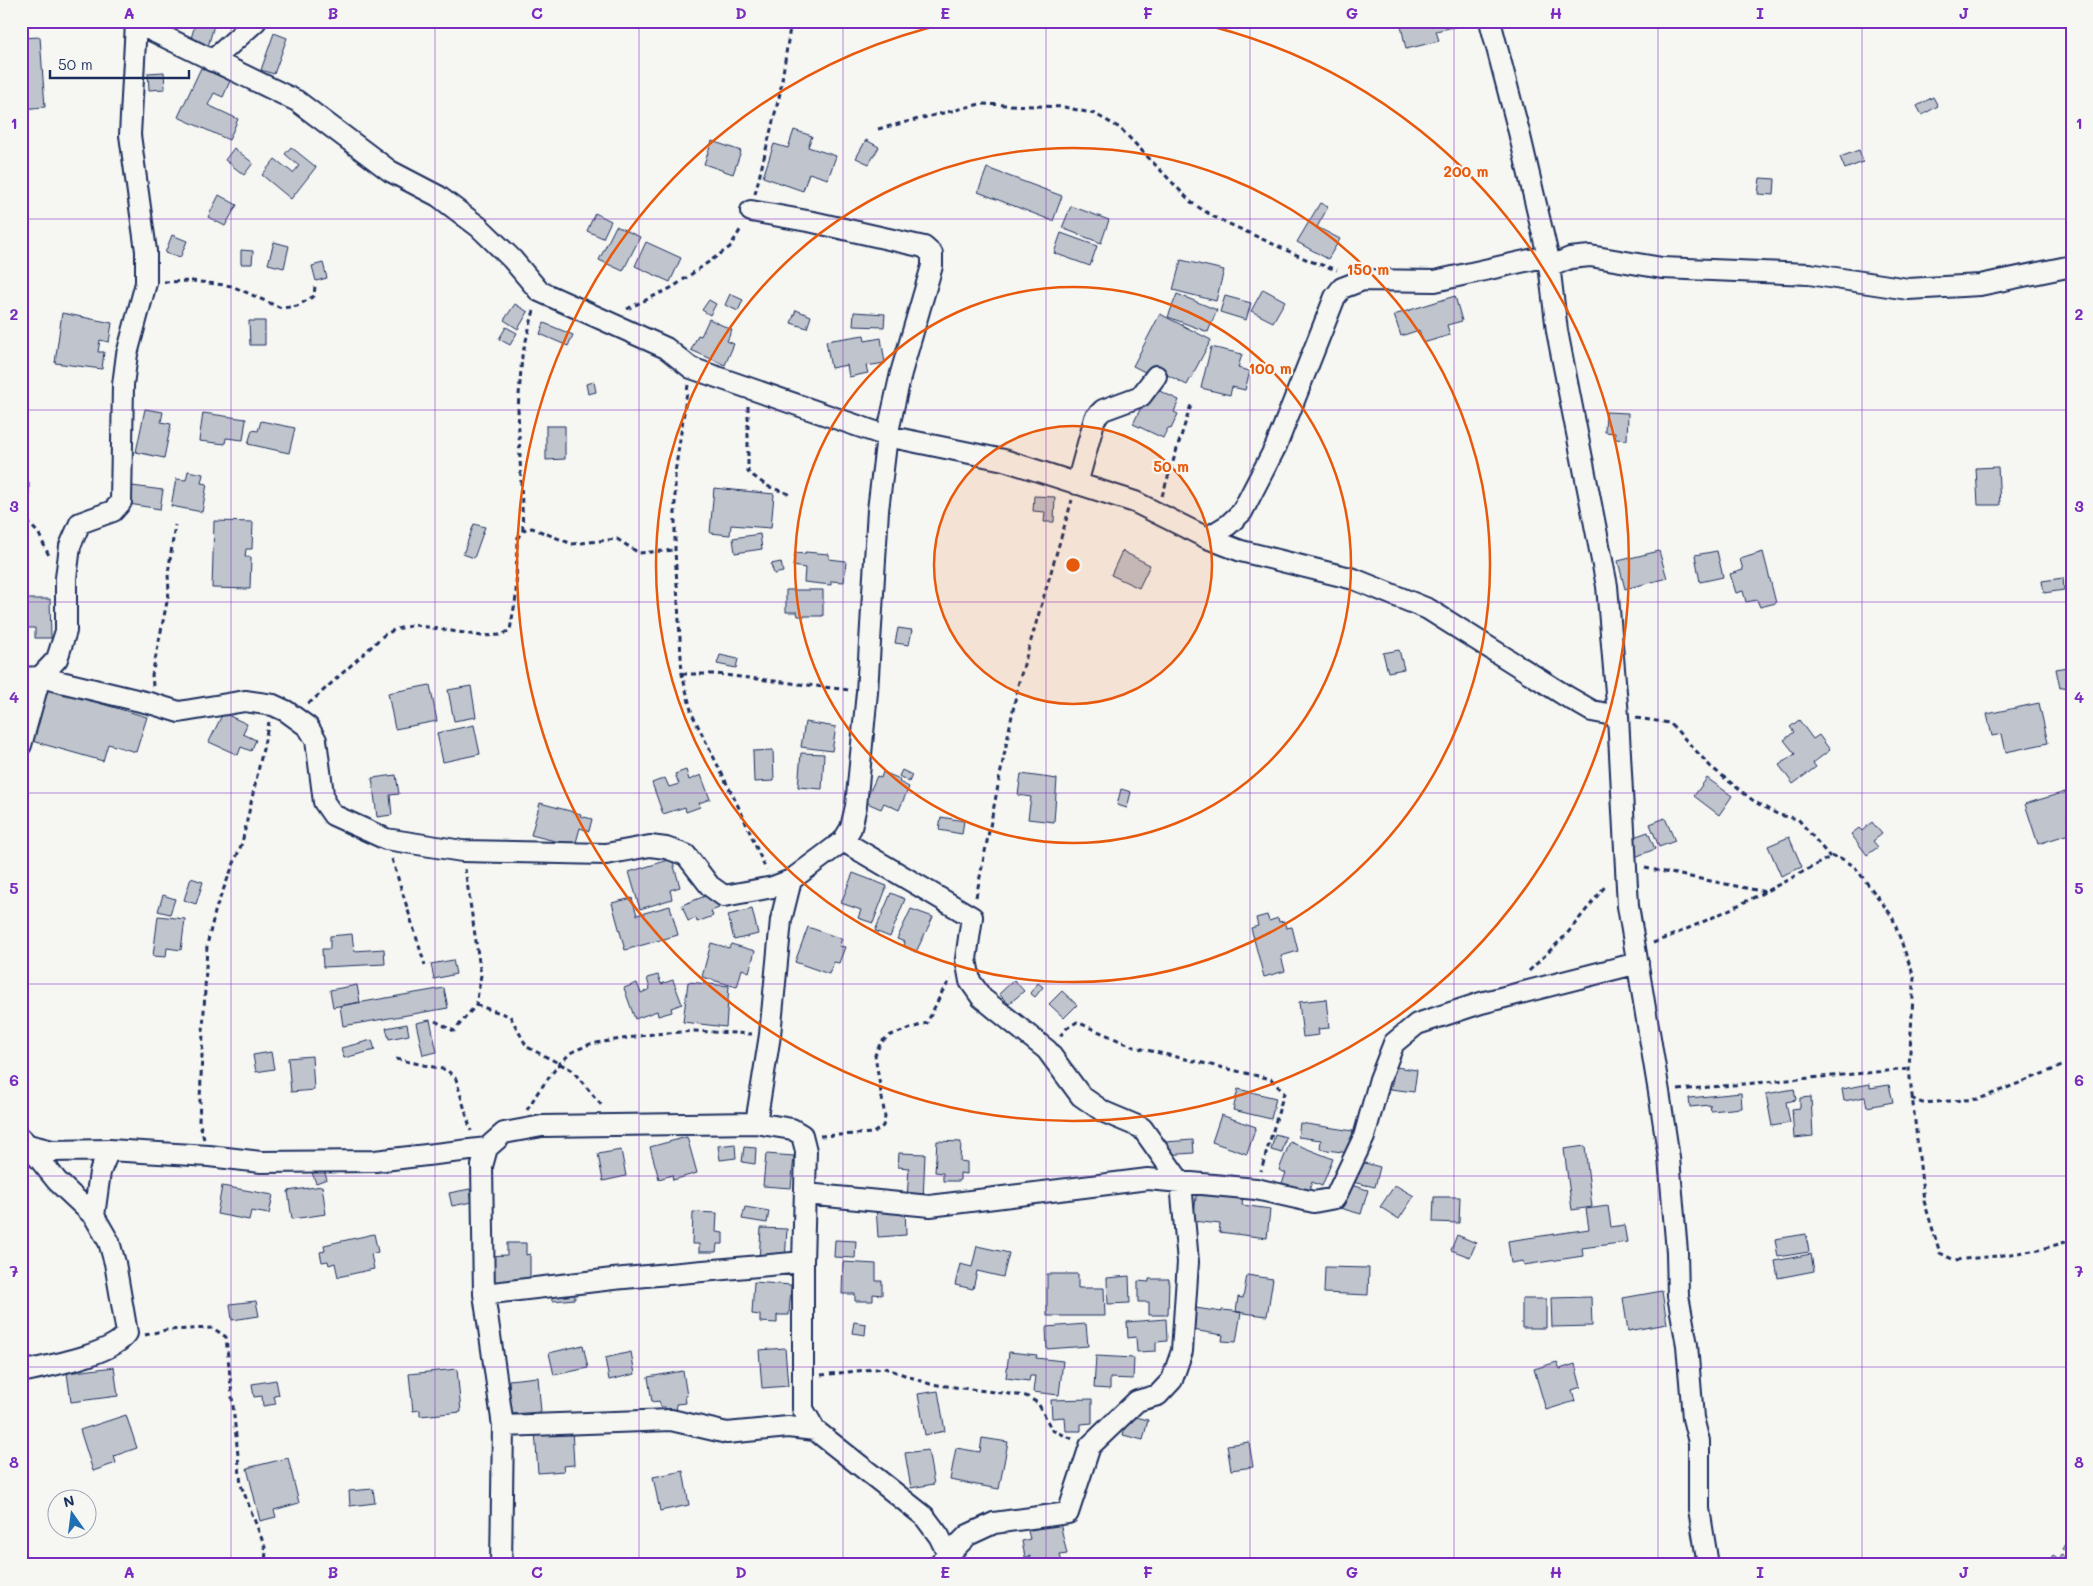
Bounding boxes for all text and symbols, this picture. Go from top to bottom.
text: A [123,2,135,23]
text: B [328,2,338,23]
text: C [531,2,543,23]
text: D [735,2,747,23]
text: E [940,2,950,23]
text: F [1143,2,1153,23]
text: G [1346,2,1358,23]
text: H [1550,2,1562,23]
text: I [1756,2,1764,23]
text: J [1959,2,1969,23]
scale bar [50,48,189,80]
text: 50 m [58,54,93,74]
text: 1 [10,112,18,133]
text: 1 [2075,112,2083,133]
text: 200 m [1444,161,1489,181]
text: 150 m [1347,259,1389,279]
text: 2 [10,303,19,324]
text: 2 [2075,303,2084,324]
text: 100 m [1248,358,1292,378]
text: 50 m [1153,456,1189,476]
text: 3 [9,495,19,516]
text: 3 [2074,495,2084,516]
centre of rings [1064,556,1082,574]
text: 4 [9,686,19,707]
text: 4 [2074,686,2084,707]
text: 5 [9,877,19,898]
text: 5 [2074,877,2084,898]
text: 6 [9,1069,19,1090]
text: 6 [2074,1069,2084,1090]
text: 7 [10,1260,19,1281]
text: 7 [2075,1260,2084,1281]
text: 8 [9,1451,19,1472]
text: 8 [2074,1451,2084,1472]
north arrow [48,1488,98,1538]
text: N [61,1490,76,1511]
text: A [123,1561,135,1582]
text: B [328,1561,338,1582]
text: C [531,1561,543,1582]
text: D [735,1561,747,1582]
text: E [940,1561,950,1582]
text: F [1143,1561,1153,1582]
text: G [1346,1561,1358,1582]
text: H [1550,1561,1562,1582]
text: I [1756,1561,1764,1582]
text: J [1959,1561,1969,1582]

